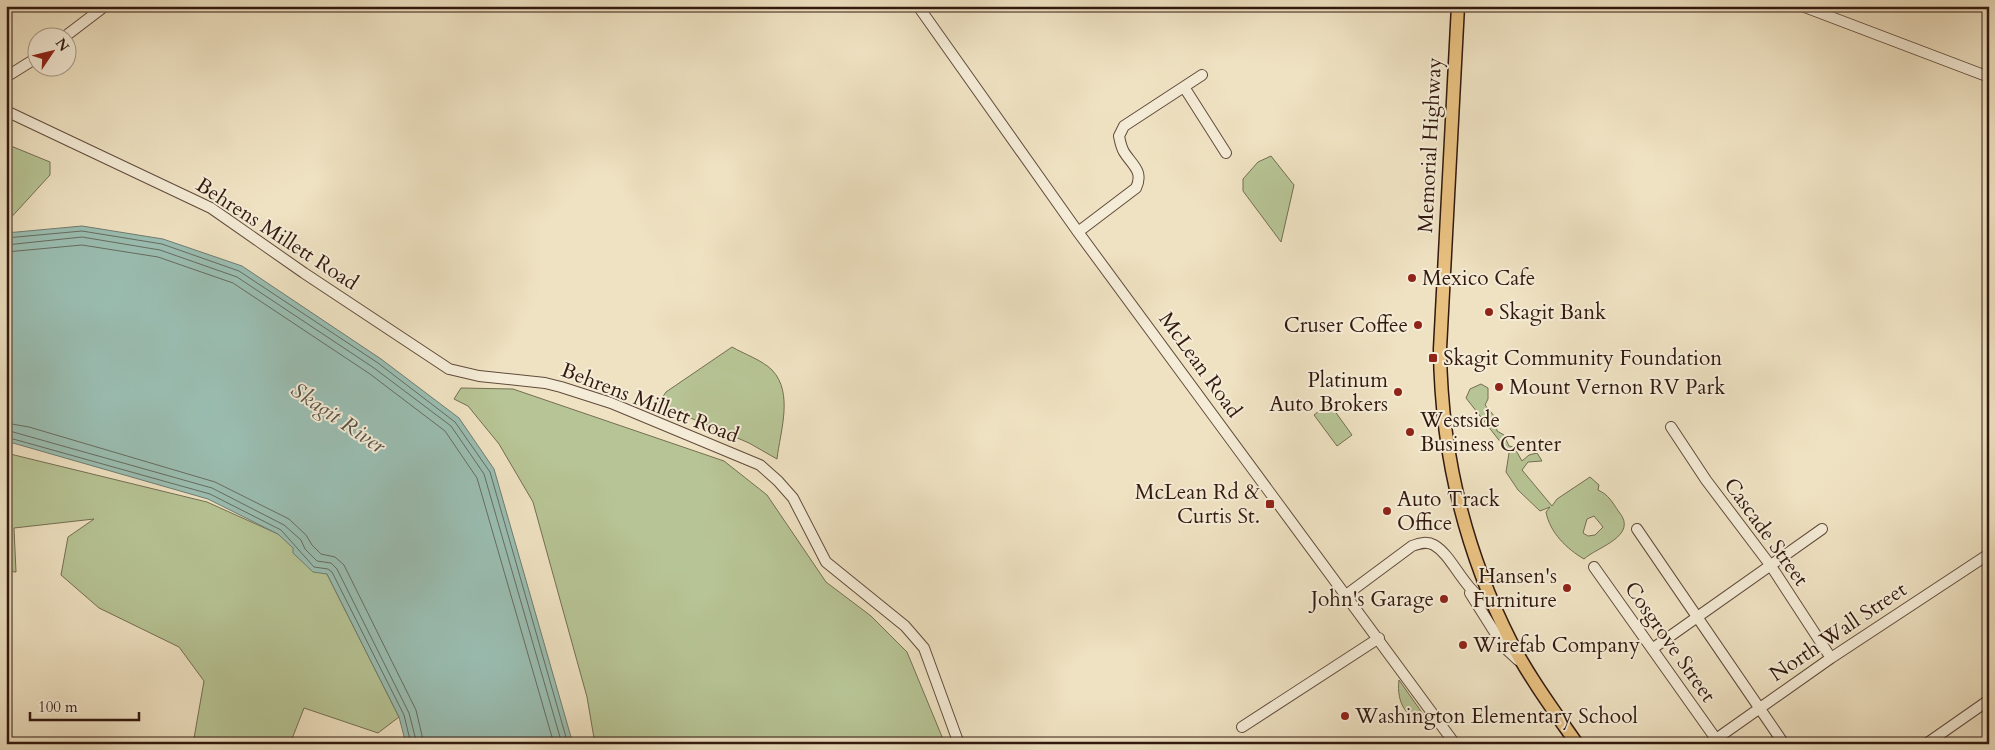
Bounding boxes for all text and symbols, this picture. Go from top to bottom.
north arrow [28,28,78,78]
text: N [51,34,74,55]
street label: Memorial Highway [1411,56,1449,234]
street label: Behrens Millett Road [190,171,364,297]
place label: Mexico Cafe [1422,264,1535,293]
marker: Mexico Cafe [1406,272,1418,284]
place label: Skagit Bank [1499,298,1607,327]
street label: McLean Road [1152,306,1248,424]
marker: Skagit Bank [1483,306,1495,318]
place label: Cruser Coffee [1284,311,1408,340]
marker: Cruser Coffee [1412,319,1424,331]
place label: Skagit Community Foundation [1443,344,1722,373]
marker: Skagit Community Foundation [1427,352,1439,364]
street label: Behrens Millett Road [557,356,743,450]
place label: Platinum Auto Brokers [1269,366,1388,419]
place label: Mount Vernon RV Park [1509,373,1726,402]
water label: Skagit River [285,375,392,461]
marker: Mount Vernon RV Park [1493,381,1505,393]
marker: Platinum Auto Brokers [1392,386,1404,398]
place label: Westside Business Center [1419,406,1562,459]
marker: Westside Business Center [1404,426,1416,438]
street label: Cascade Street [1717,472,1815,592]
place label: McLean Rd & Curtis St. [1135,478,1260,531]
place label: Auto Track Office [1397,485,1501,538]
marker: McLean Rd & Curtis St. [1264,498,1276,510]
marker: Auto Track Office [1381,505,1393,517]
place label: Hansen's Furniture [1473,562,1557,615]
street label: North Wall Street [1764,575,1913,689]
street label: Cosgrove Street [1618,576,1723,709]
marker: Hansen's Furniture [1561,582,1573,594]
place label: John's Garage [1308,585,1434,614]
marker: John's Garage [1438,593,1450,605]
place label: Wirefab Company [1472,631,1640,660]
marker: Wirefab Company [1457,639,1469,651]
scale bar [30,690,139,722]
text: 100 m [38,697,78,717]
place label: Washington Elementary School [1354,702,1638,731]
marker: Washington Elementary School [1339,710,1351,722]

